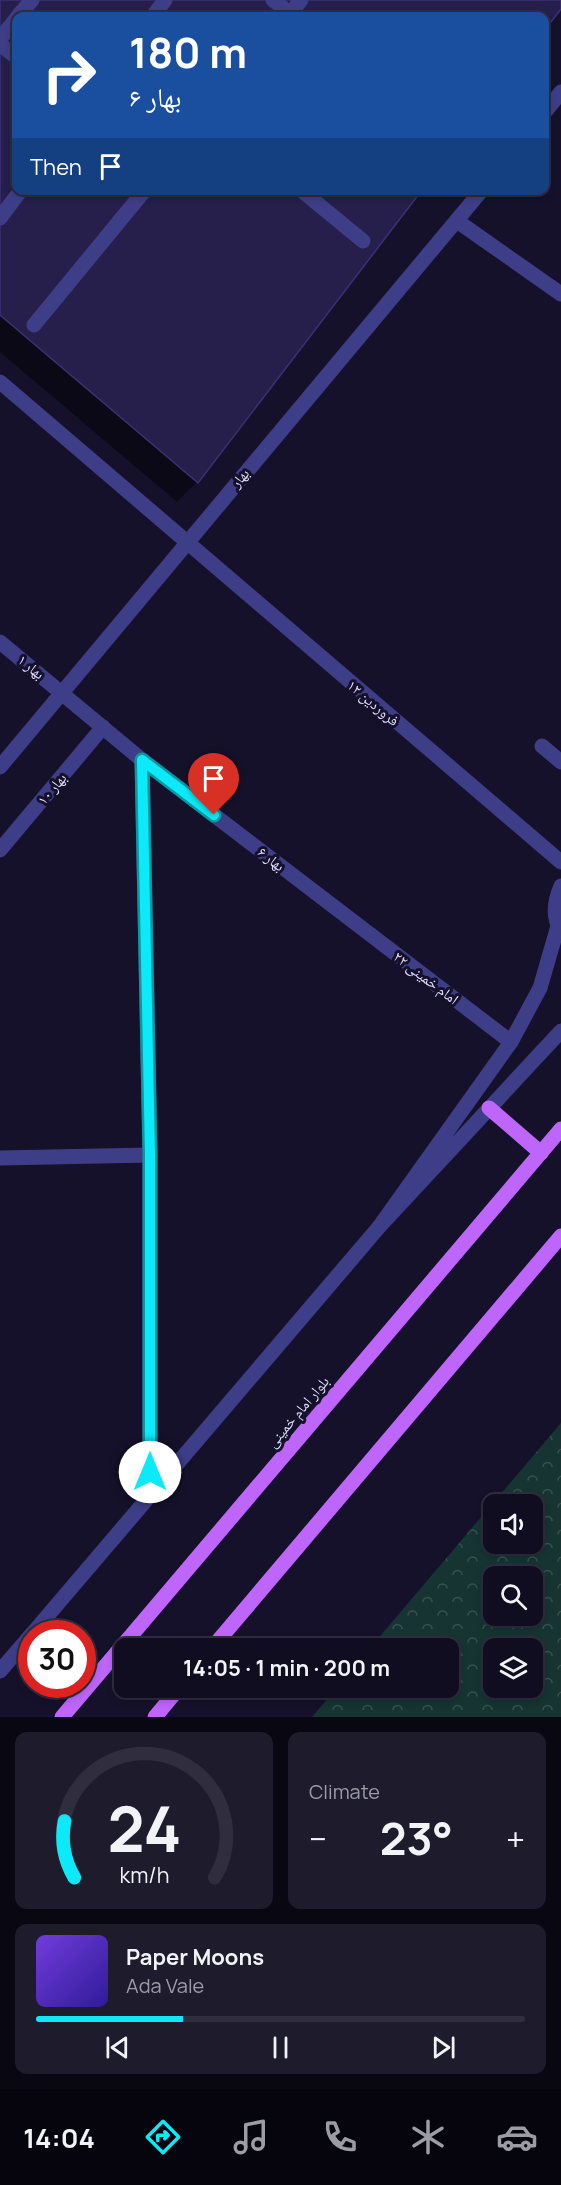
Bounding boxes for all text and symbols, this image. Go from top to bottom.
text: 180 m [129,23,247,81]
icon: right [30,36,108,114]
text: بهار ۶ [129,78,182,115]
icon: arrive [94,150,127,183]
text: Then [30,152,82,182]
street label: بهار [225,463,254,493]
street label: بهار ۱ [13,649,49,684]
street label: ۱۲ فروردین [343,675,404,731]
pin [188,753,239,815]
icon: arrive [197,762,230,795]
street label: بهار ۱۰ [32,768,71,809]
street label: بهار ۶ [253,841,289,876]
street label: امام خمینی ۲۲ [389,946,463,1009]
street label: بلوار امام خمینی [261,1371,334,1452]
position arrow [118,1440,182,1504]
map controls [483,1494,543,1698]
button: sound [483,1494,543,1554]
button: search [483,1566,543,1626]
speed limit sign: 30 [18,1620,96,1698]
button: layers [483,1638,543,1698]
text: 14:05 · 1 min · 200 m [183,1653,390,1683]
text: Climate [309,1778,380,1805]
text: 24 [107,1785,181,1871]
text: 23° [380,1807,453,1869]
text: − [309,1816,327,1861]
text: + [506,1816,525,1861]
text: km/h [119,1860,169,1889]
text: Paper Moons [126,1942,264,1972]
text: Ada Vale [126,1972,204,1999]
icon: previous [101,2031,134,2064]
icon: pause [264,2031,297,2064]
icon: next [427,2031,460,2064]
icon: directions [142,2116,184,2158]
icon: music [230,2116,272,2158]
icon: phone [319,2116,361,2158]
icon: climate [407,2116,449,2158]
icon: car [496,2116,538,2158]
text: 14:04 [23,2119,95,2156]

